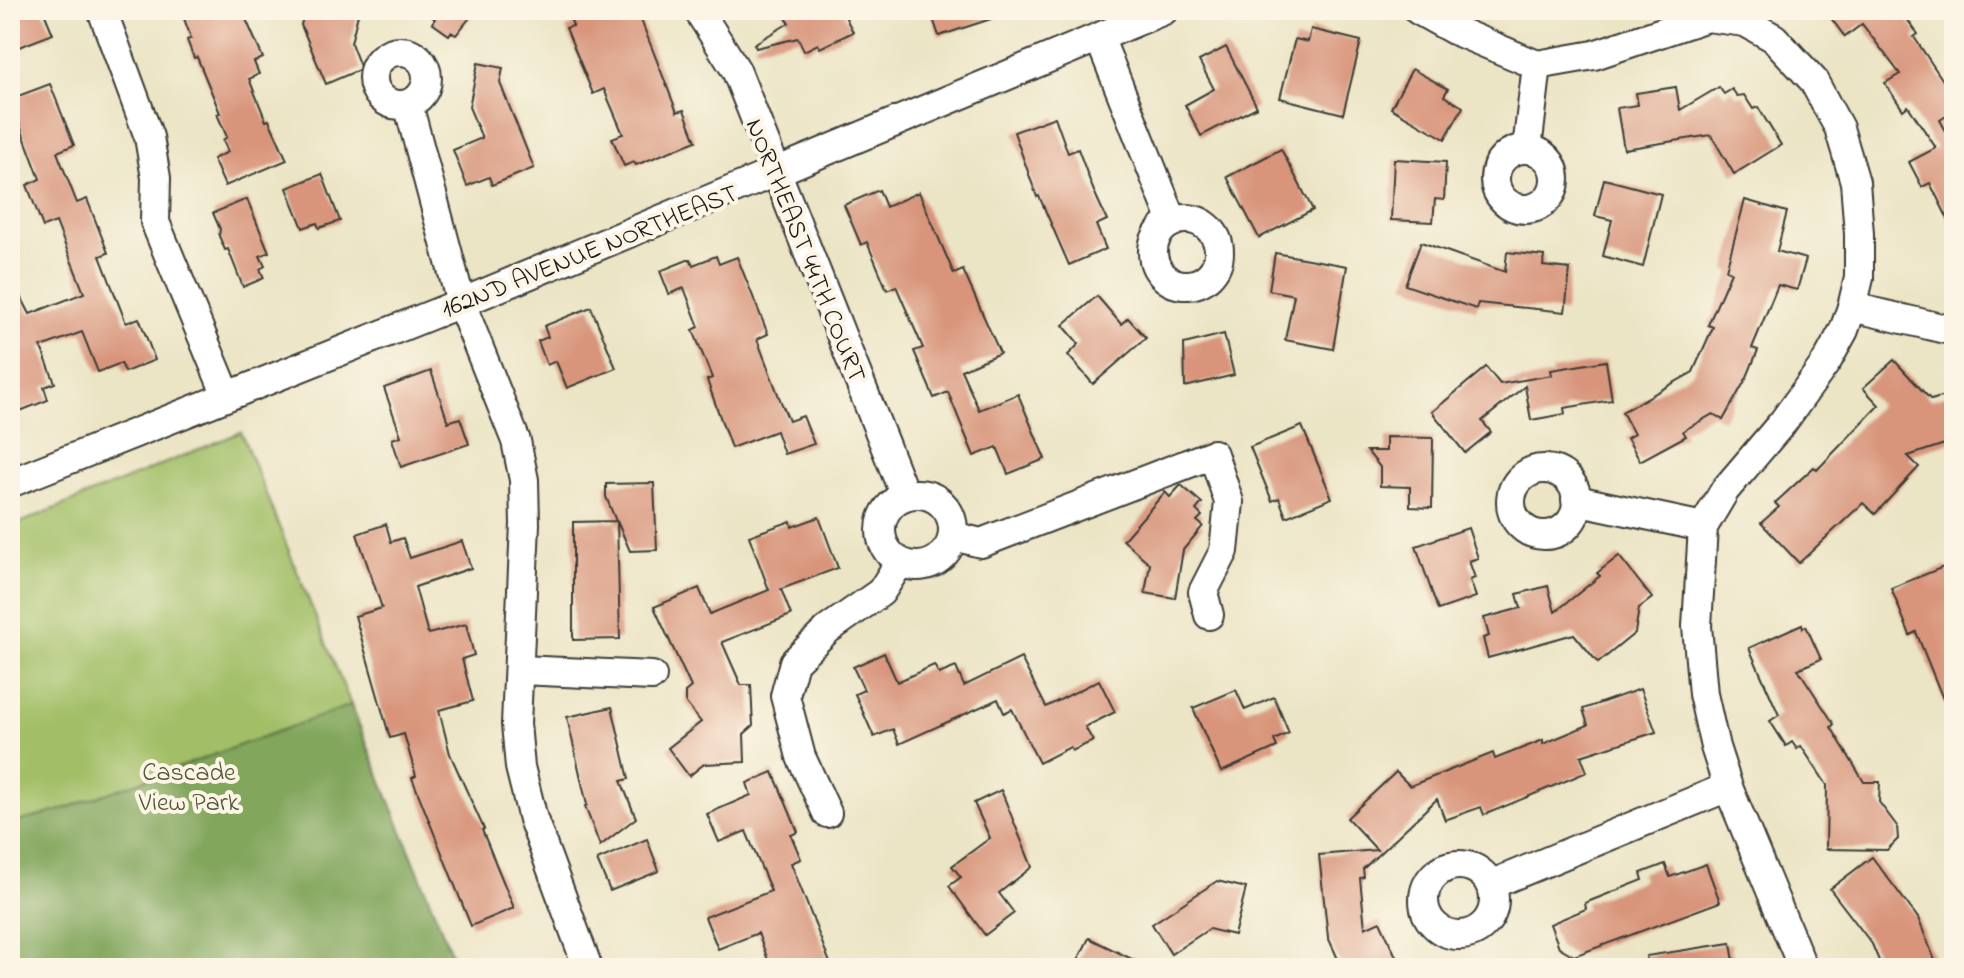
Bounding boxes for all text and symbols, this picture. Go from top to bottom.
street label: NORTHEAST 44TH COURT [734,113,875,389]
street label: 162ND AVENUE NORTHEAST [436,176,744,330]
park label: Cascade View Park [138,755,240,823]

